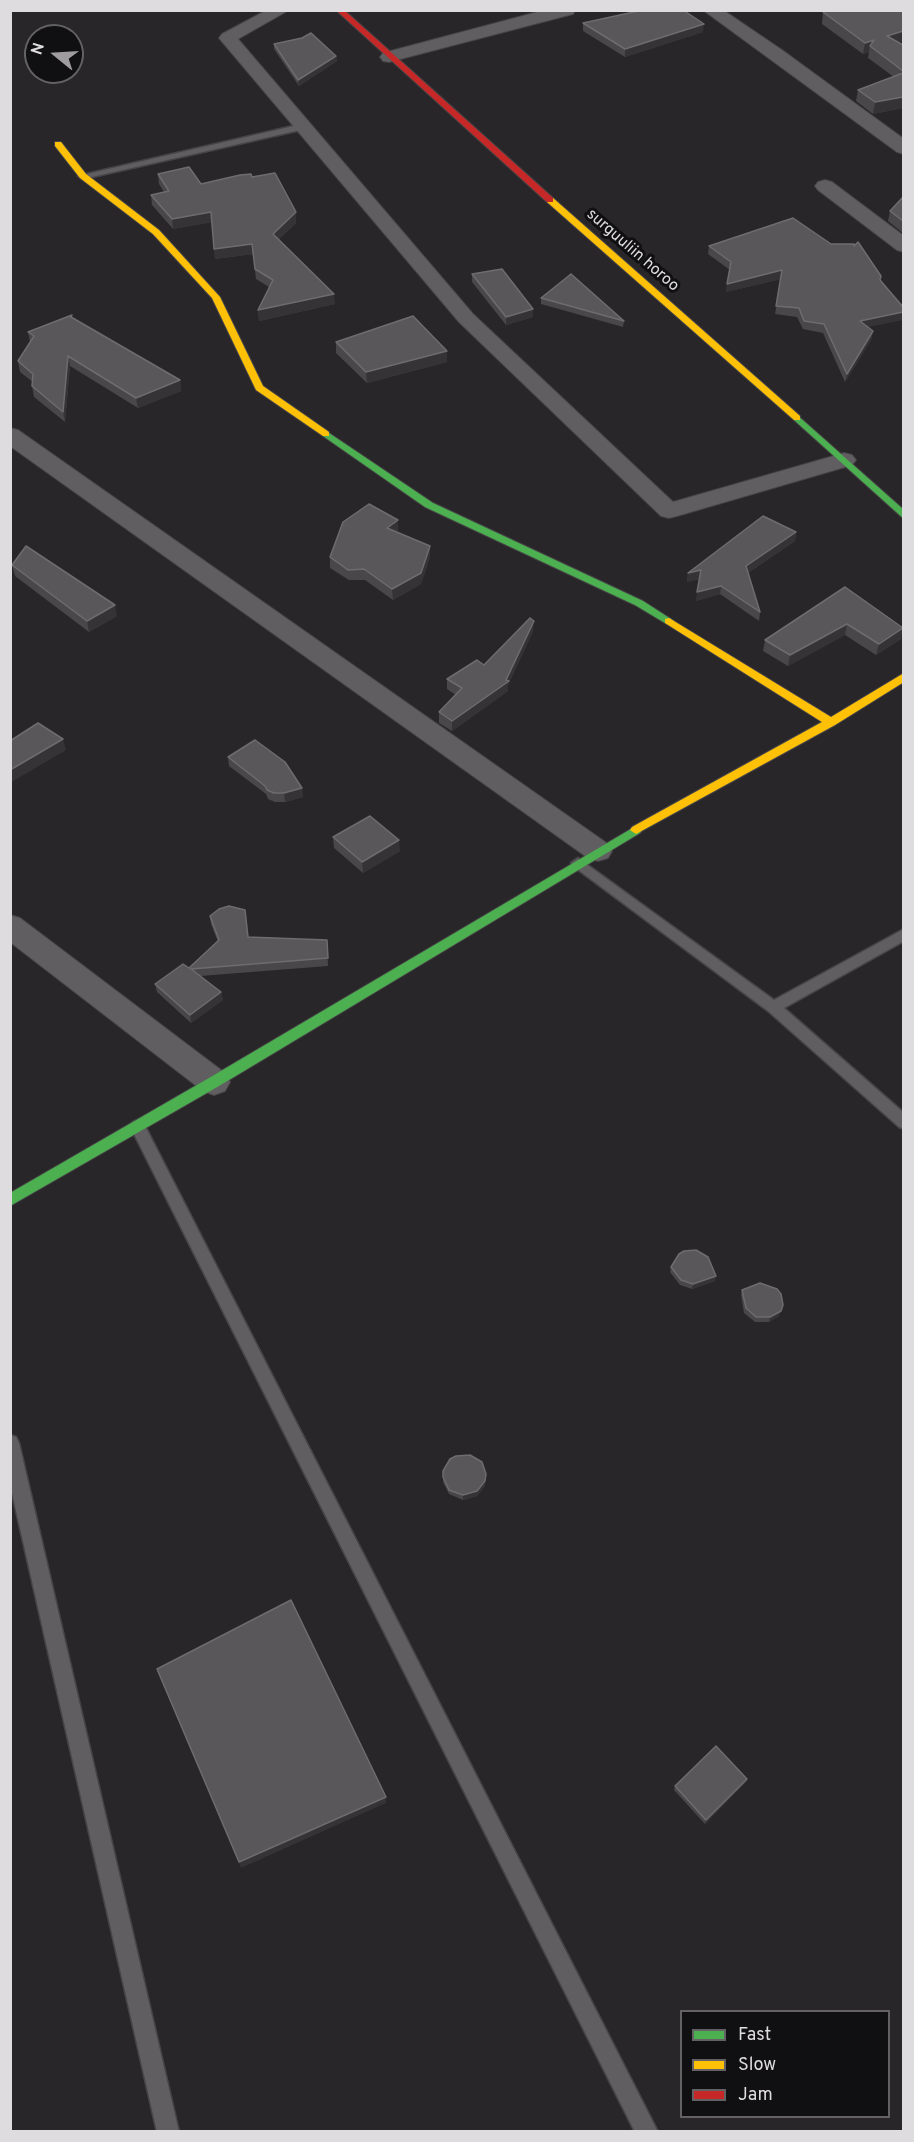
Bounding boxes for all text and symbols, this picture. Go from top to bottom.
north arrow [24,24,84,84]
text: N [27,40,50,58]
street label: surguuliin horoo [582,206,682,296]
legend [680,2010,890,2118]
text: Fast [738,2024,771,2047]
text: Slow [738,2054,776,2077]
text: Jam [738,2084,773,2107]

